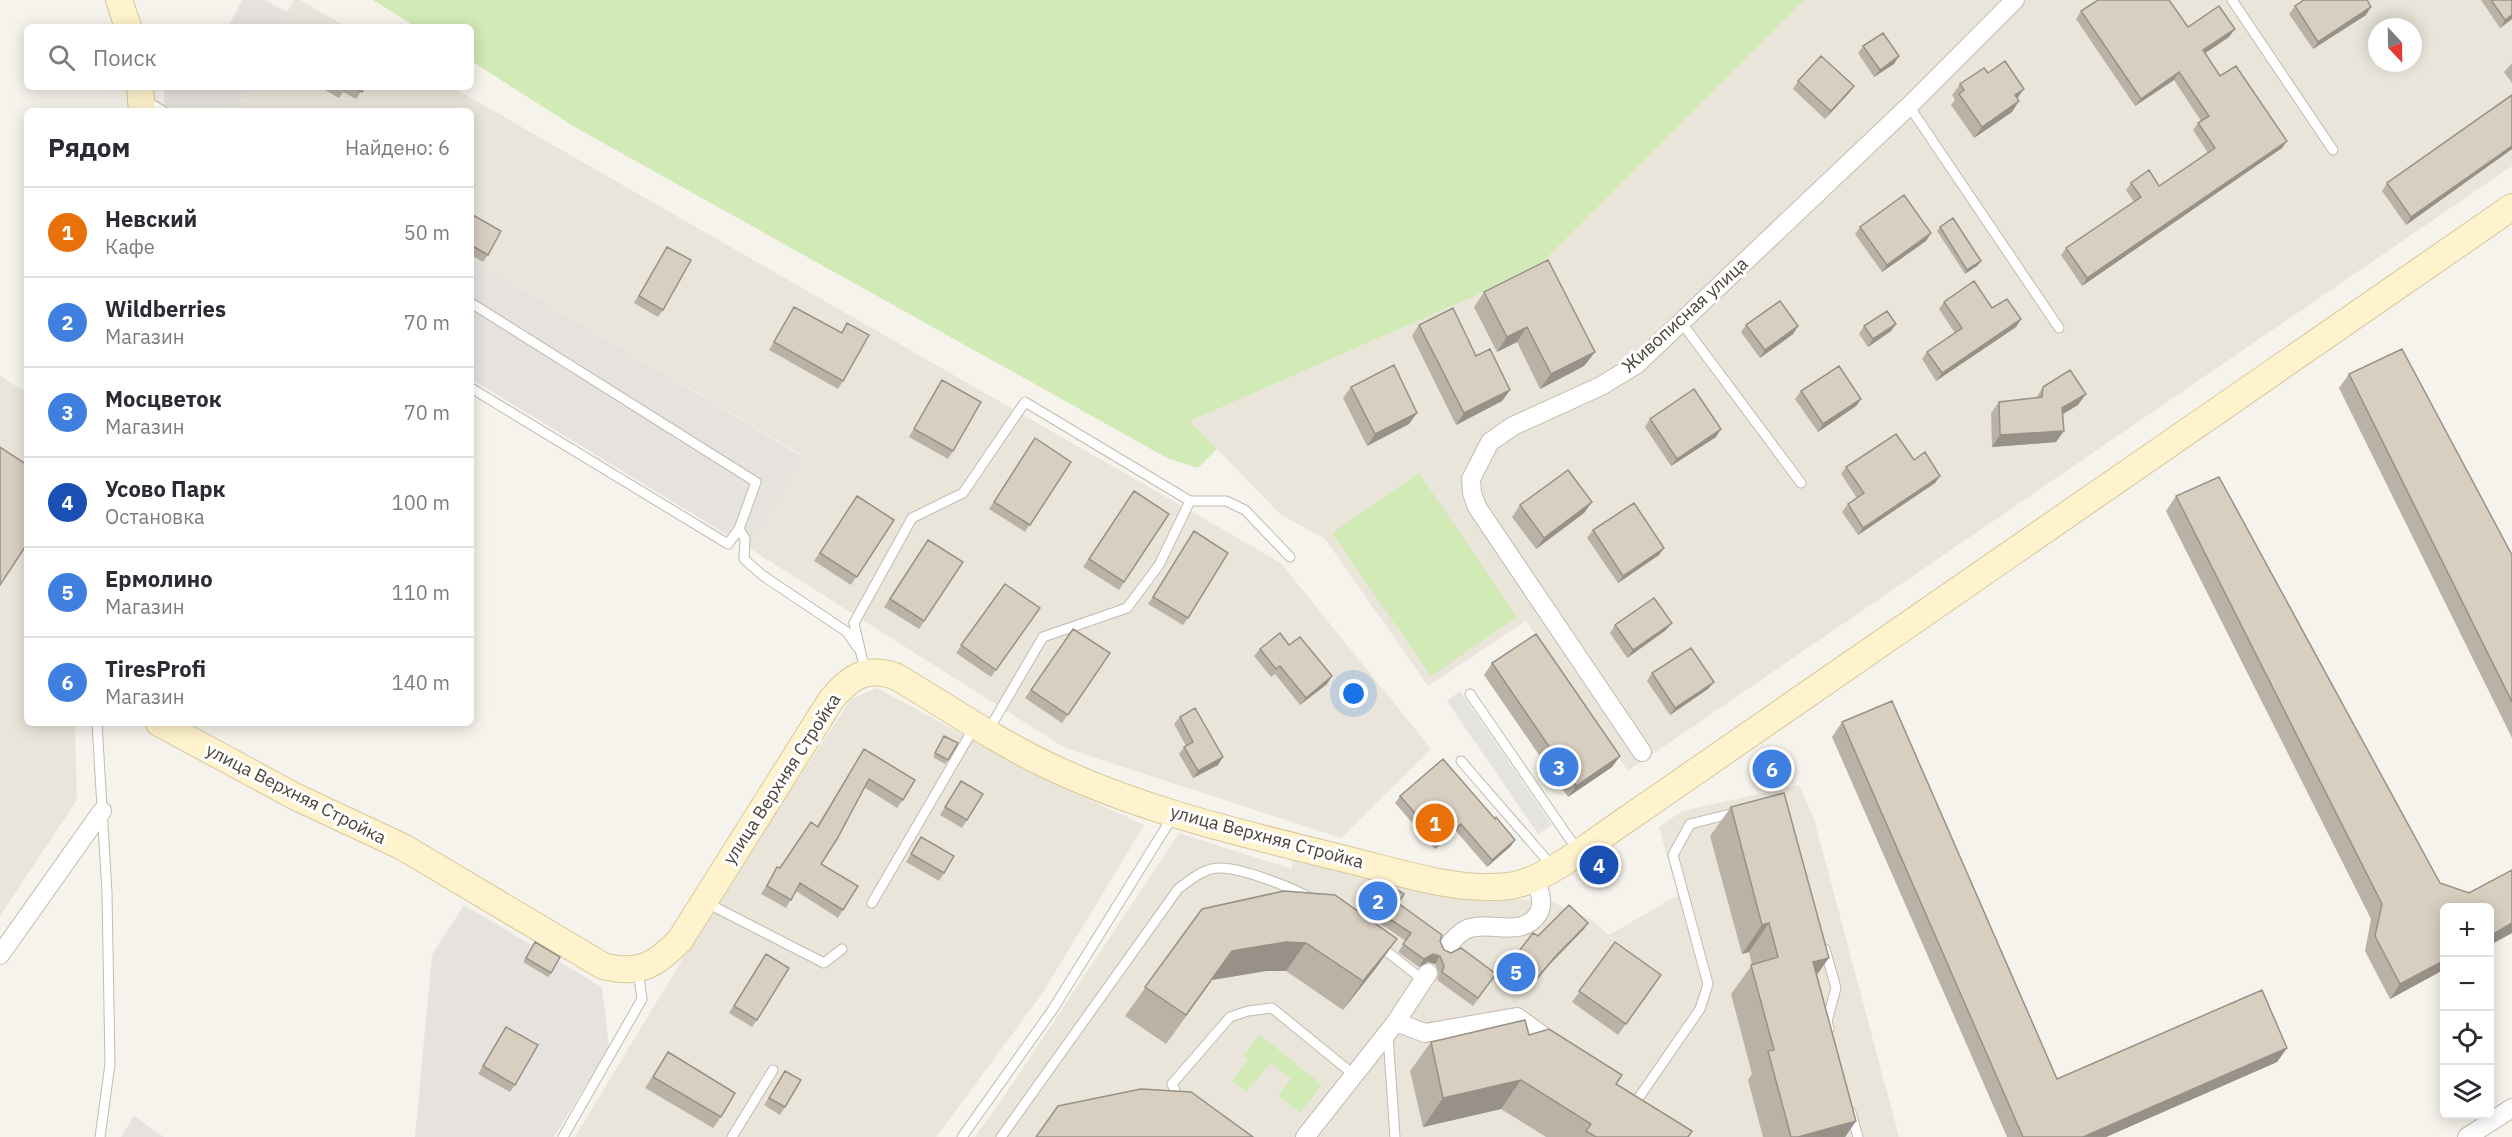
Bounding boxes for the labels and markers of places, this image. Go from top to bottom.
pin: 3 [1540,744,1578,789]
pin: 6 [1752,746,1792,792]
pin: 1 [1416,800,1454,846]
pin: 4 [1580,842,1618,888]
pin: 2 [1358,878,1398,924]
pin: 5 [1496,950,1536,994]

